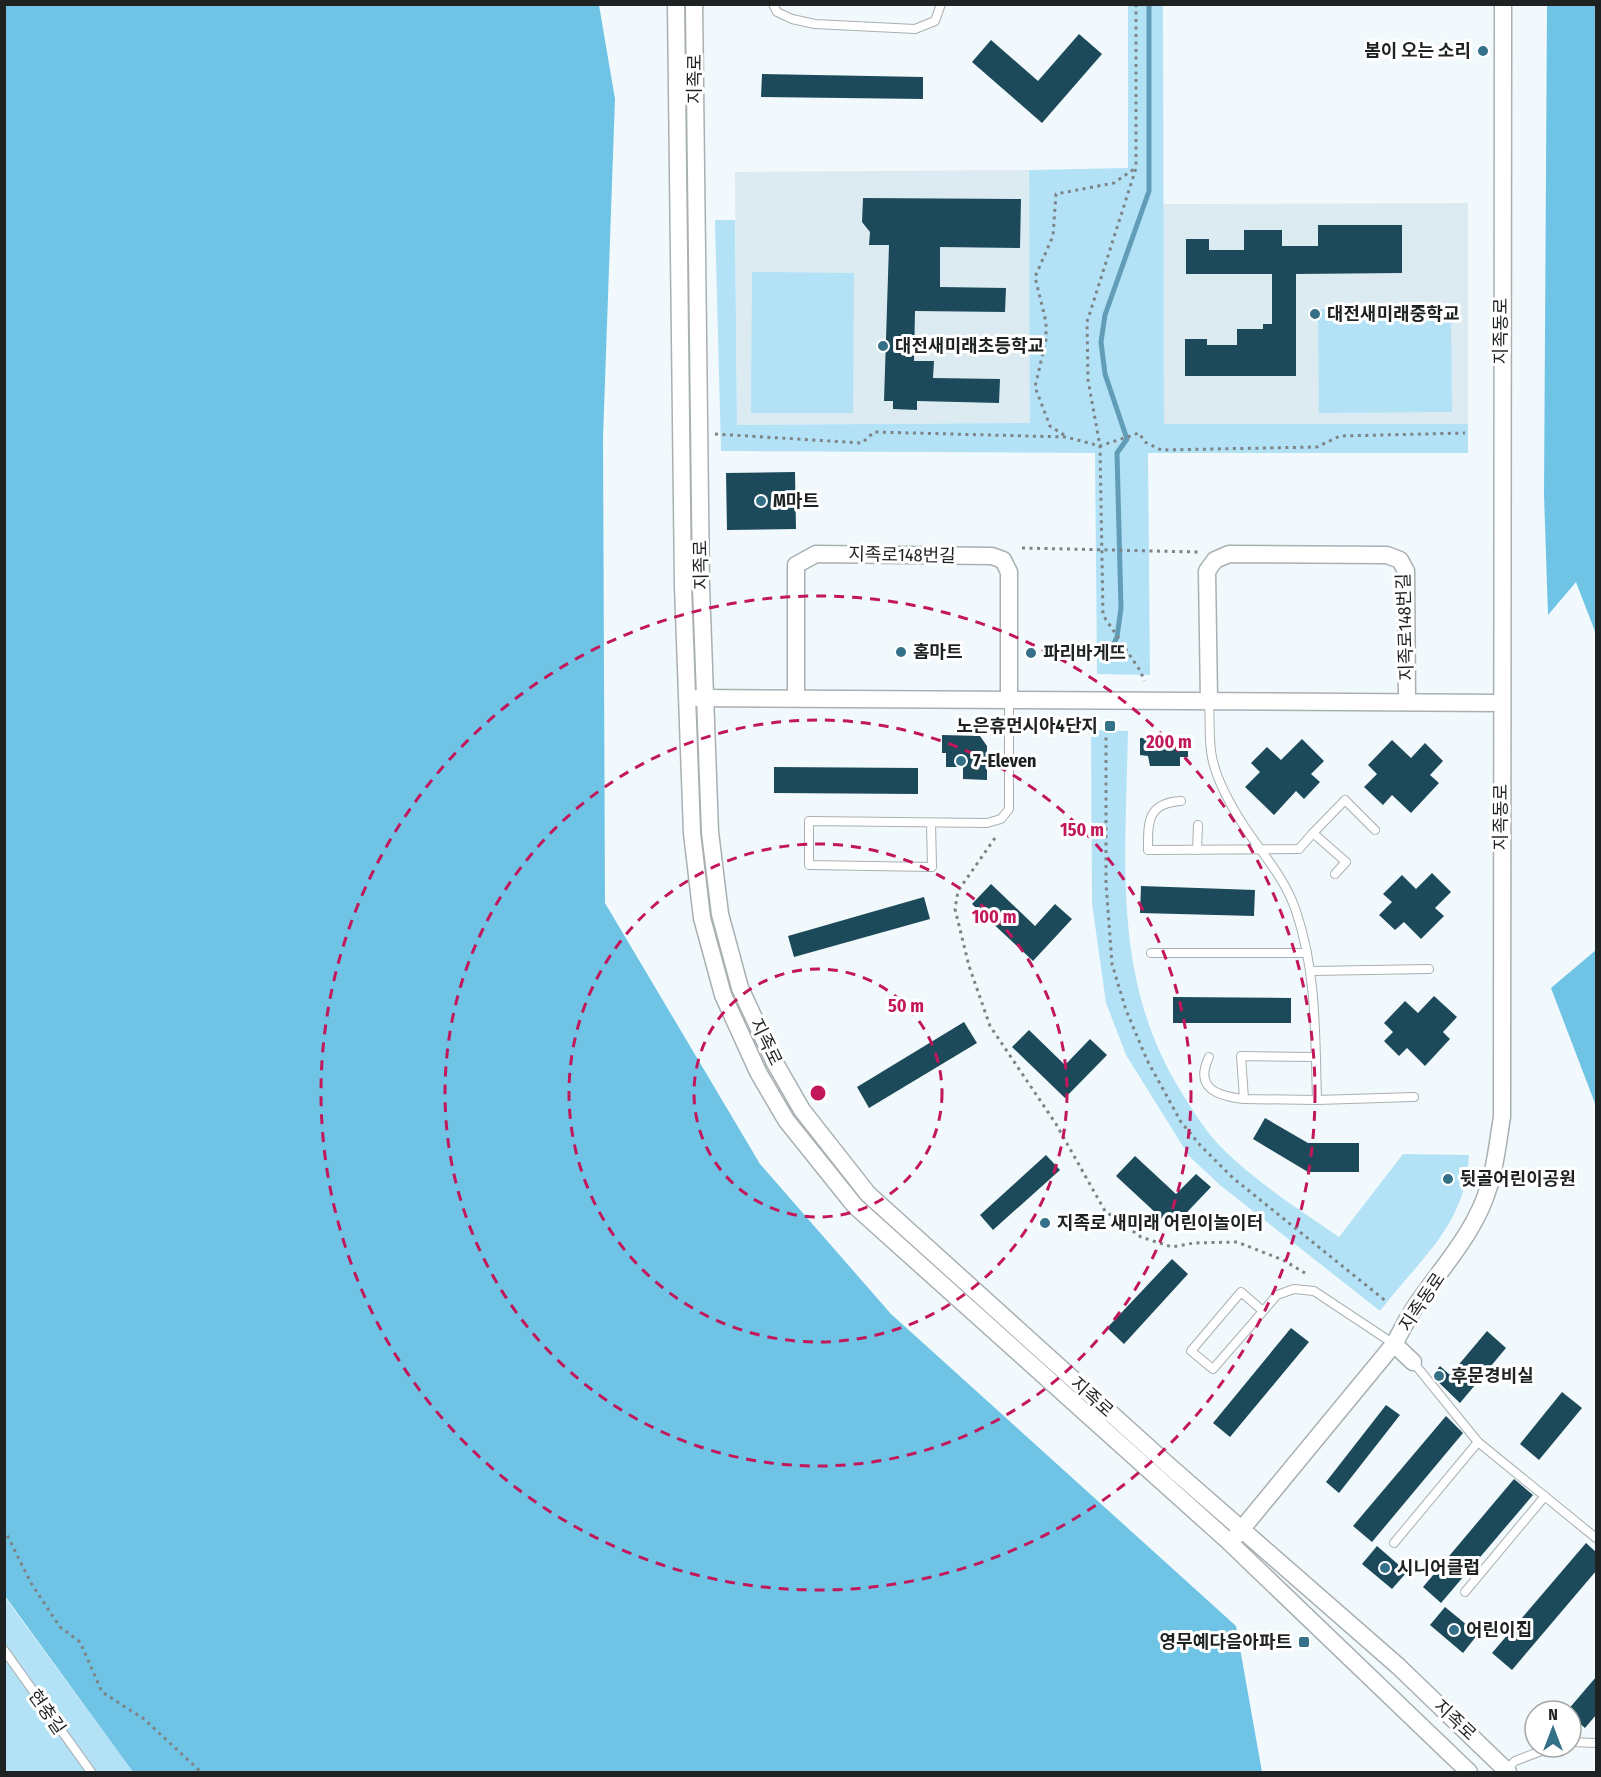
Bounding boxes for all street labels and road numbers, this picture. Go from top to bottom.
street label: 지족로 [684,54,706,104]
street label: 지족동로 [1490,298,1512,364]
street label: 지족로 [690,540,712,590]
street label: 지족로148번길 [848,543,956,567]
street label: 지족로148번길 [1392,573,1418,681]
street label: 지족동로 [1490,784,1512,850]
street label: 지족로 [745,1015,787,1069]
street label: 지족동로 [1394,1268,1450,1336]
street label: 지족로 [1066,1372,1118,1422]
street label: 현충길 [24,1685,70,1739]
street label: 지족로 [1429,1695,1481,1745]

